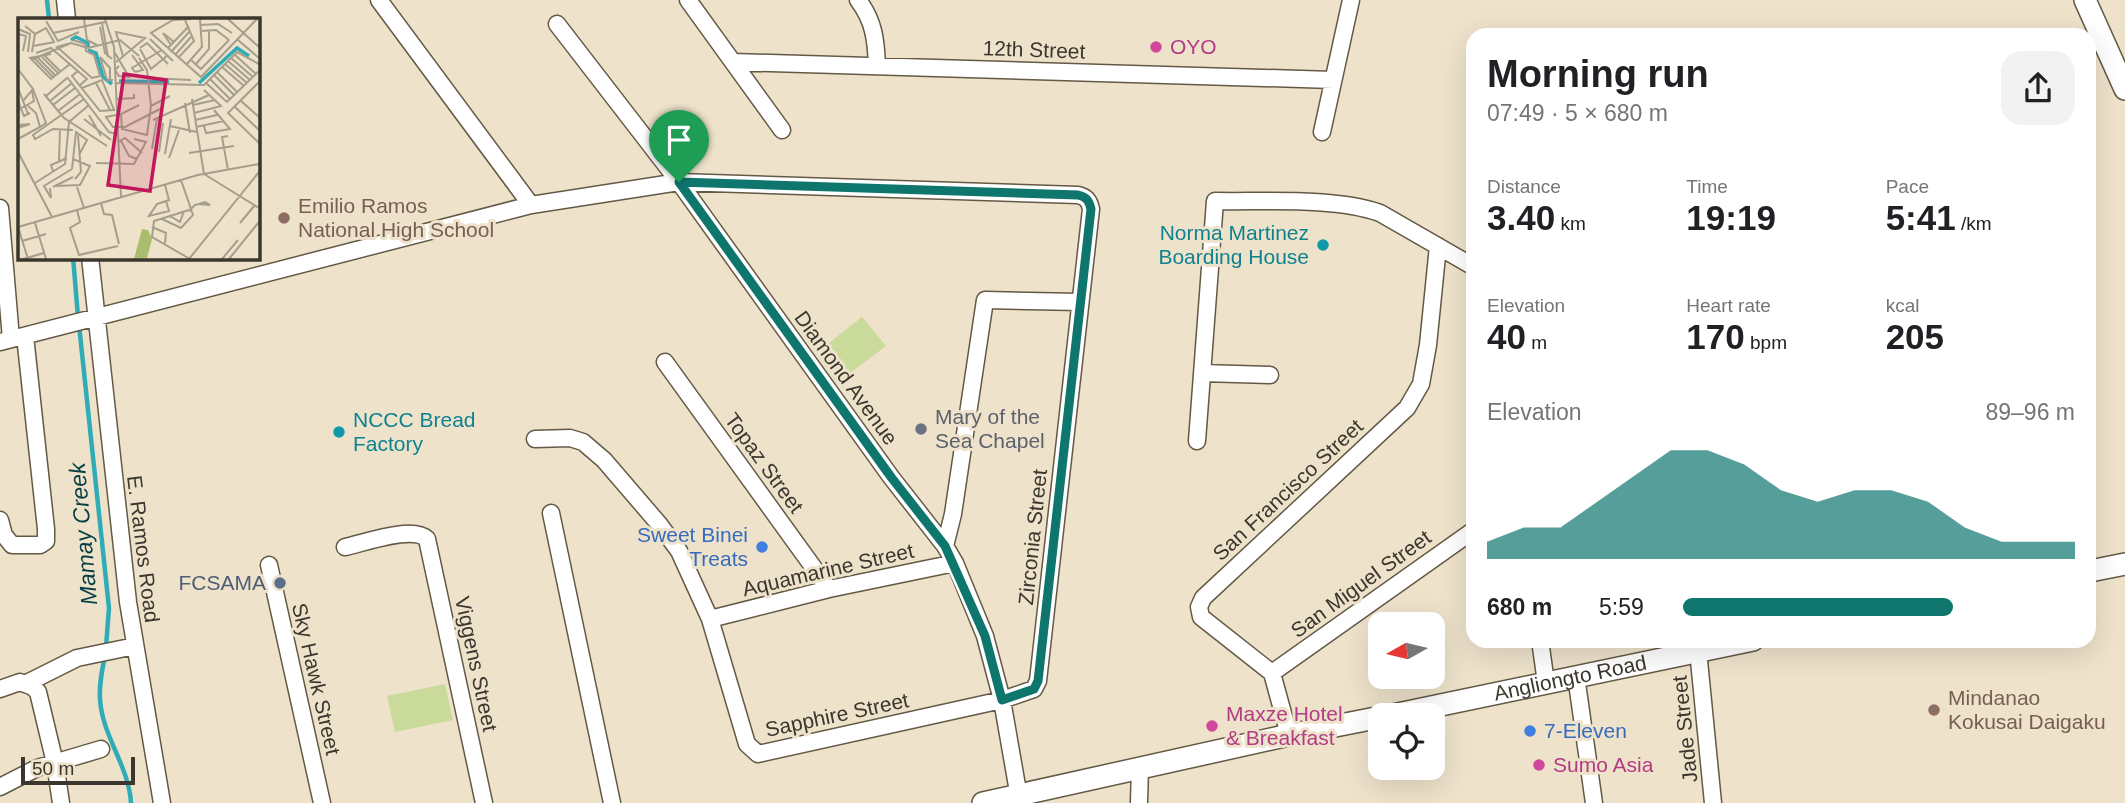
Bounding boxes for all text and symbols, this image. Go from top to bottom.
inset map [18,18,259,259]
place label: OYO [1170,35,1217,58]
street label: 12th Street [982,36,1086,63]
marker: OYO [1148,39,1164,55]
button: share [2001,51,2075,125]
text: Morning run [1487,53,1709,95]
text: 07:49 · 5 × 680 m [1487,100,1668,126]
pin [649,110,709,182]
icon: arrive [660,121,698,159]
text: Distance [1487,176,1561,197]
text: Time [1686,176,1728,197]
text: Pace [1886,176,1929,197]
place label: Emilio Ramos National High School [298,194,494,241]
text: 3.40 [1487,198,1555,237]
text: 19:19 [1686,198,1776,237]
text: 5:41 [1886,198,1956,237]
marker: Emilio Ramos National High School [276,210,292,226]
text: km [1555,213,1586,234]
text: /km [1956,213,1992,234]
place label: Norma Martinez Boarding House [1158,221,1309,268]
marker: Norma Martinez Boarding House [1315,237,1331,253]
text: Elevation [1487,295,1565,316]
text: Heart rate [1686,295,1771,316]
text: kcal [1886,295,1919,316]
street label: Diamond Avenue [790,306,903,449]
text: 40 [1487,317,1526,356]
text: 170 [1686,317,1745,356]
text: 205 [1886,317,1944,356]
text: m [1526,332,1547,353]
text: bpm [1745,332,1787,353]
text: Elevation [1487,399,1582,425]
text: 89–96 m [1985,399,2075,425]
place label: Mary of the Sea Chapel [935,405,1045,452]
place label: NCCC Bread Factory [353,408,476,455]
street label: Topaz Street [720,408,808,517]
street label: San Francisco Street [1208,414,1367,565]
marker: Mary of the Sea Chapel [913,421,929,437]
marker: NCCC Bread Factory [331,424,347,440]
water label: Mamay Creek [64,460,102,606]
street label: Zirconia Street [1014,468,1051,606]
street label: E. Ramos Road [123,474,164,624]
place label: Sweet Binei Treats [637,523,748,570]
street label: San Miguel Street [1286,525,1435,642]
street label: Aquamarine Street [740,539,916,600]
marker: Sweet Binei Treats [754,539,770,555]
place label: FCSAMA [178,571,266,594]
marker: FCSAMA [272,575,288,591]
street label: Viggens Street [451,594,502,734]
text: 680 m [1487,594,1552,620]
text: 5:59 [1599,594,1644,620]
street label: Sky Hawk Street [288,601,345,757]
north arrow [1368,612,1446,690]
map controls [1368,612,1445,780]
street label: Angliongto Road [1492,650,1648,705]
street label: Jade Street [1667,674,1702,784]
place label: Mindanao Kokusai Daigaku [1948,686,2106,733]
street label: Sapphire Street [763,688,911,741]
place label: Maxze Hotel & Breakfast [1226,702,1343,749]
marker: Mindanao Kokusai Daigaku [1926,702,1942,718]
button: locate [1368,703,1445,780]
marker: Maxze Hotel & Breakfast [1204,718,1220,734]
place label: 7-Eleven [1544,719,1627,742]
marker: 7-Eleven [1522,723,1538,739]
place label: Sumo Asia [1553,753,1654,776]
scale bar [21,754,135,786]
marker: Sumo Asia [1531,757,1547,773]
text: 50 m [32,758,74,779]

